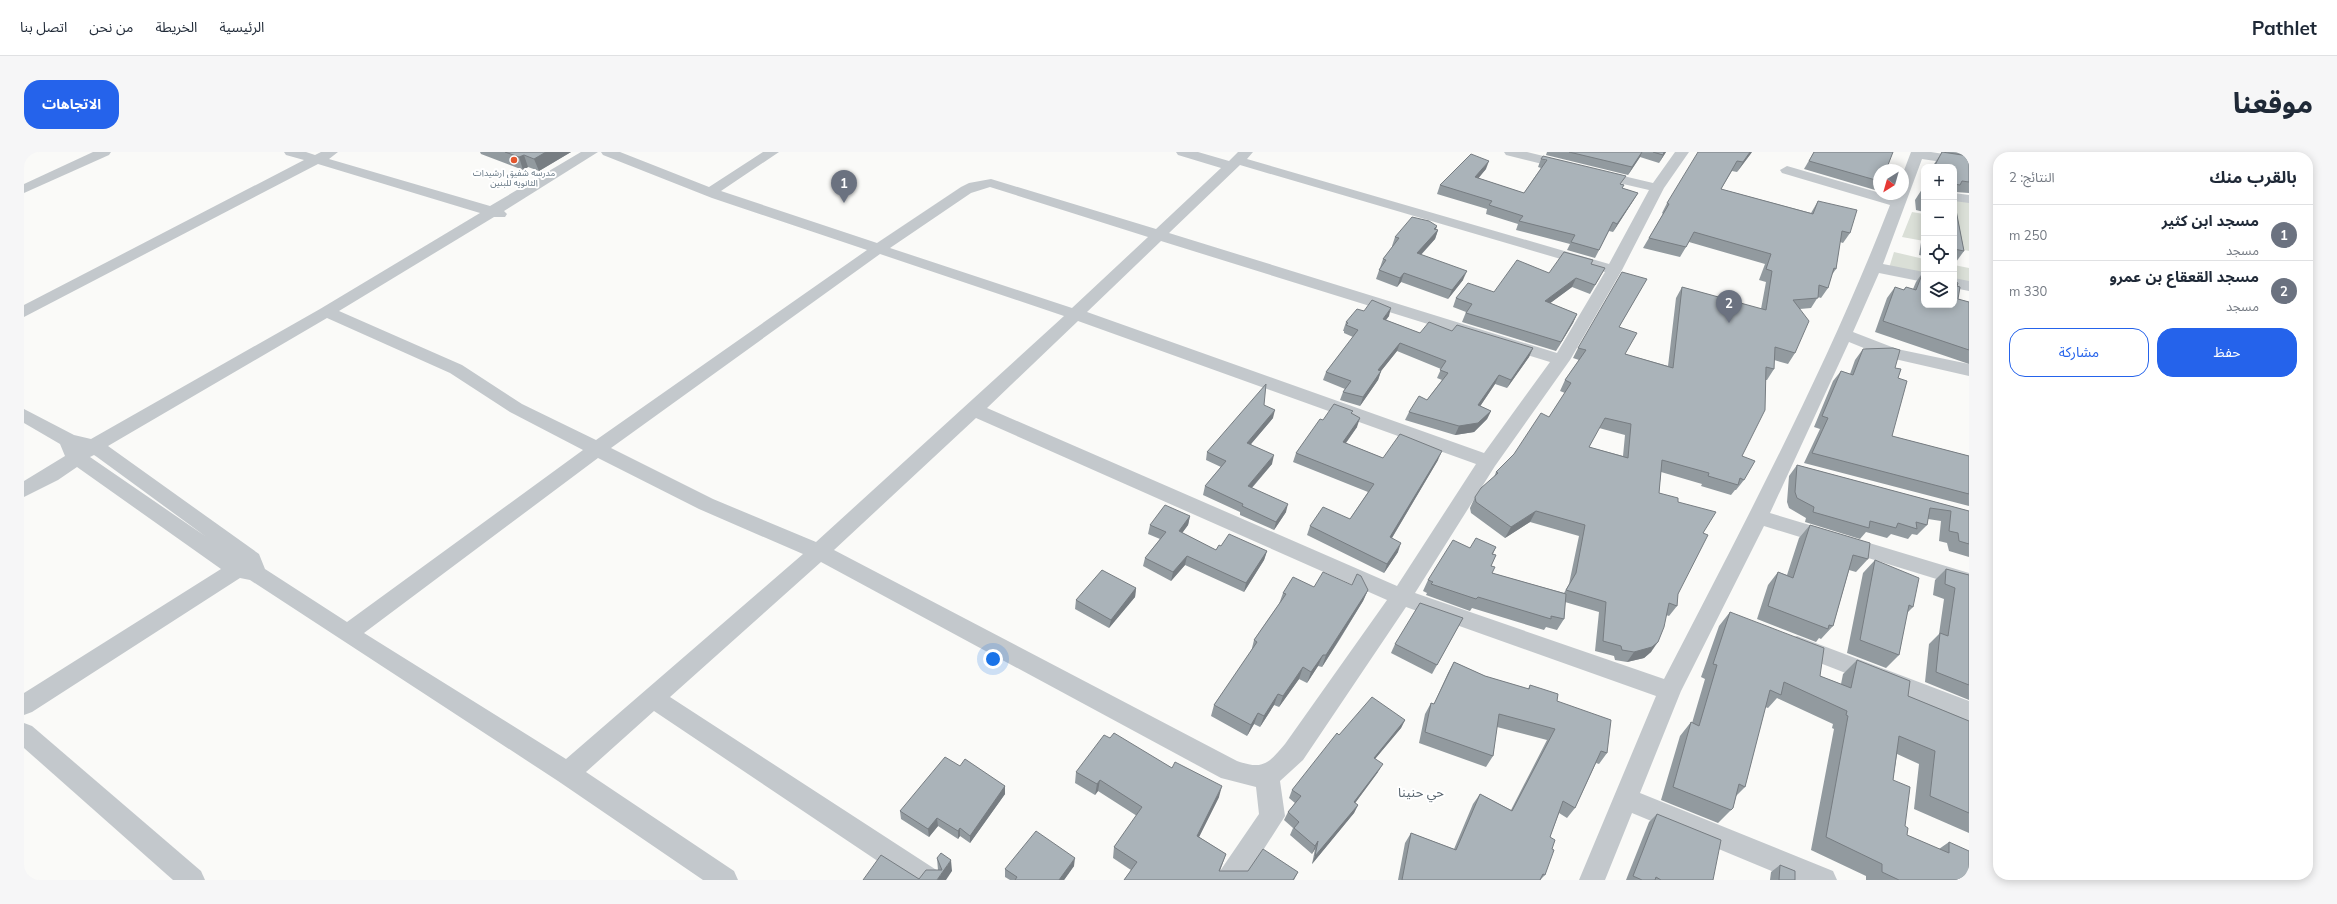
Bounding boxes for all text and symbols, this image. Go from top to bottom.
text: Pathlet [2252,16,2317,40]
text: اتصل بنا [20,18,67,36]
text: من نحن [89,18,133,36]
text: الخريطة [155,18,197,36]
text: الرئيسية [219,18,264,36]
button: الاتجاهات [24,80,119,129]
text: موقعنا [2233,85,2313,120]
marker: مدرسه شفيق ارشيدات الثانويه للبنين [509,155,519,165]
north arrow [1873,164,1909,200]
map controls [1921,164,1957,308]
button: + [1921,164,1957,200]
text: بالقرب منك [2209,166,2297,187]
place label: مدرسه شفيق ارشيدات الثانويه للبنين [473,167,555,189]
text: النتائج: 2 [2009,169,2055,185]
pin: 1 [831,170,857,203]
button: − [1921,200,1957,236]
text: مسجد ابن كثير [2162,211,2259,230]
text: 250 m [2009,227,2047,243]
text: 1 [2280,227,2288,243]
button: locate [1921,236,1957,272]
text: مسجد [2226,242,2259,258]
text: مسجد القعقاع بن عمرو [2109,267,2259,286]
button: layers [1921,272,1957,308]
text: 330 m [2009,283,2047,299]
text: 2 [2280,283,2288,299]
pin: 2 [1716,290,1742,323]
text: مسجد [2226,298,2259,314]
button: مشاركة [2009,328,2149,377]
button: حفظ [2157,328,2297,377]
your location [983,649,1003,669]
district label: حي حنينا [1398,784,1444,803]

